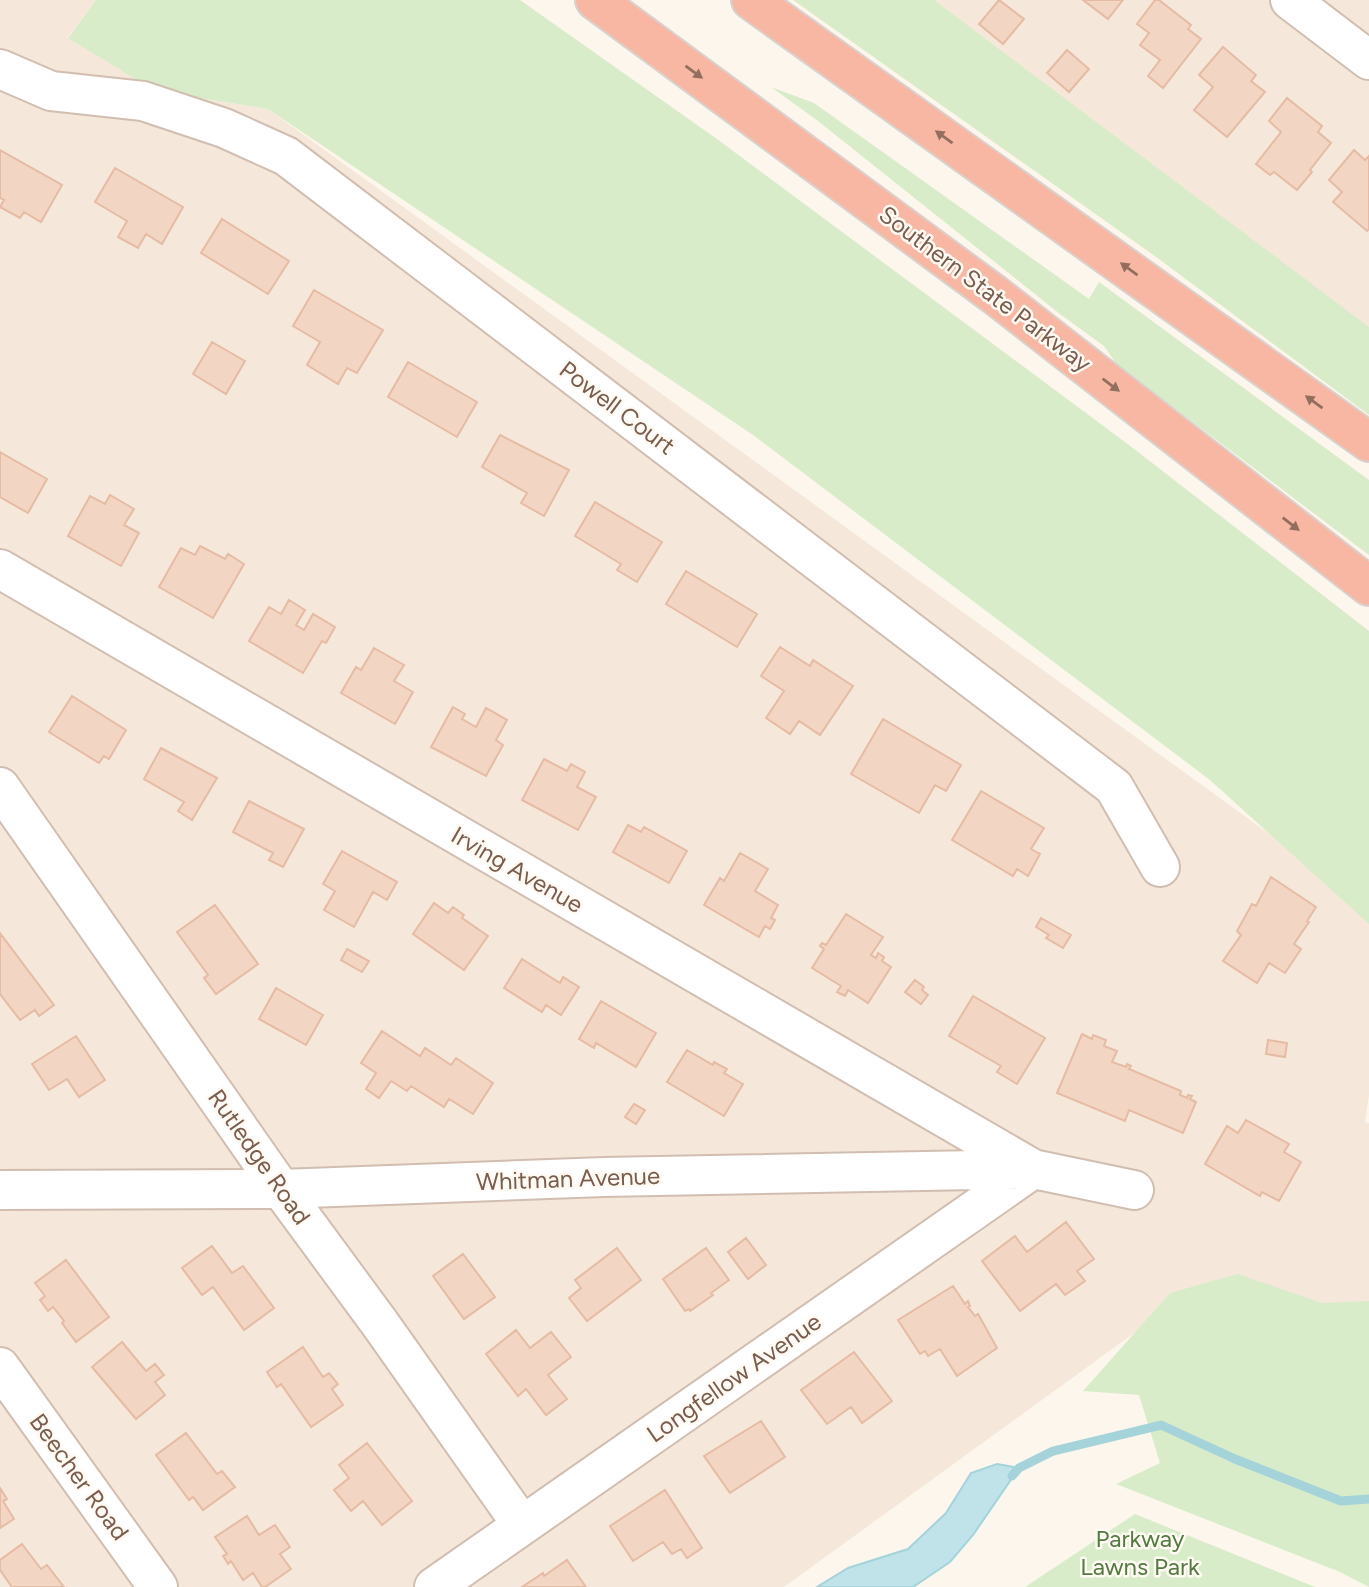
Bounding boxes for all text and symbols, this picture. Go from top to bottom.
one-way arrow [685,64,703,78]
one-way arrow [935,130,953,144]
street label: Southern State Parkway [874,199,1097,378]
one-way arrow [1120,262,1138,276]
street label: Powell Court [554,355,681,460]
one-way arrow [1102,377,1120,391]
one-way arrow [1305,395,1323,409]
one-way arrow [1281,517,1299,532]
street label: Irving Avenue [446,820,588,919]
street label: Rutledge Road [202,1084,317,1230]
street label: Whitman Avenue [475,1161,661,1196]
street label: Longfellow Avenue [641,1307,826,1448]
street label: Beecher Road [24,1408,135,1546]
park label: Parkway Lawns Park [1080,1524,1200,1581]

